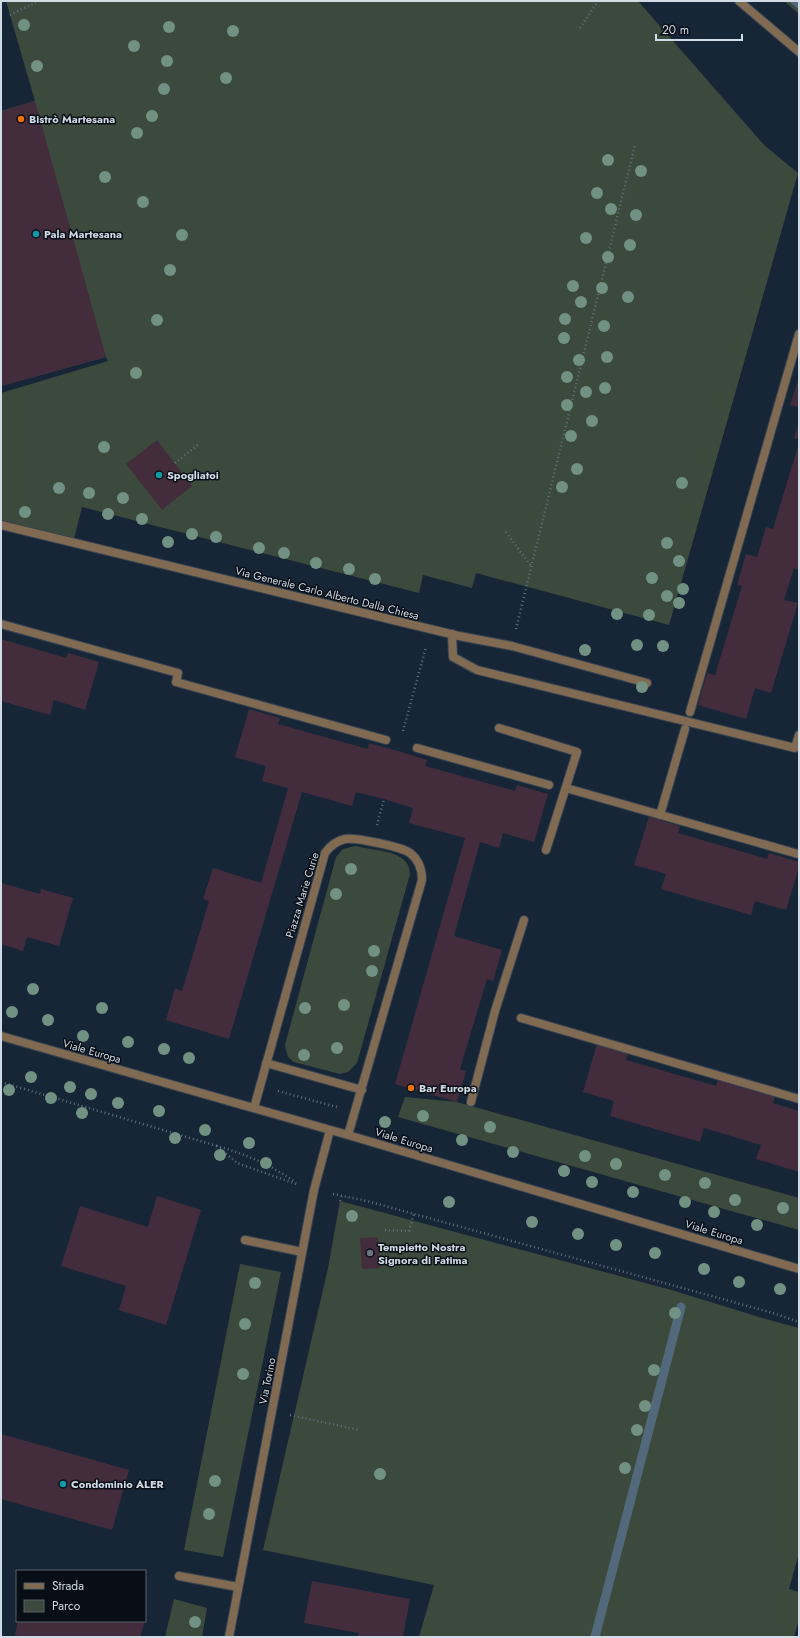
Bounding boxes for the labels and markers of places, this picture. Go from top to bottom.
place label: Bistrò Martesana [29,111,115,127]
marker: Bistrò Martesana [16,114,26,124]
place label: Pala Martesana [44,226,122,242]
marker: Pala Martesana [31,229,41,239]
place label: Spogliatoi [167,467,219,483]
marker: Spogliatoi [154,470,164,480]
place label: Bar Europa [419,1080,477,1096]
marker: Bar Europa [406,1083,416,1093]
place label: Tempietto Nostra Signora di Fatima [378,1239,468,1268]
marker: Tempietto Nostra Signora di Fatima [365,1248,375,1258]
place label: Condominio ALER [71,1476,165,1492]
marker: Condominio ALER [58,1479,68,1489]

